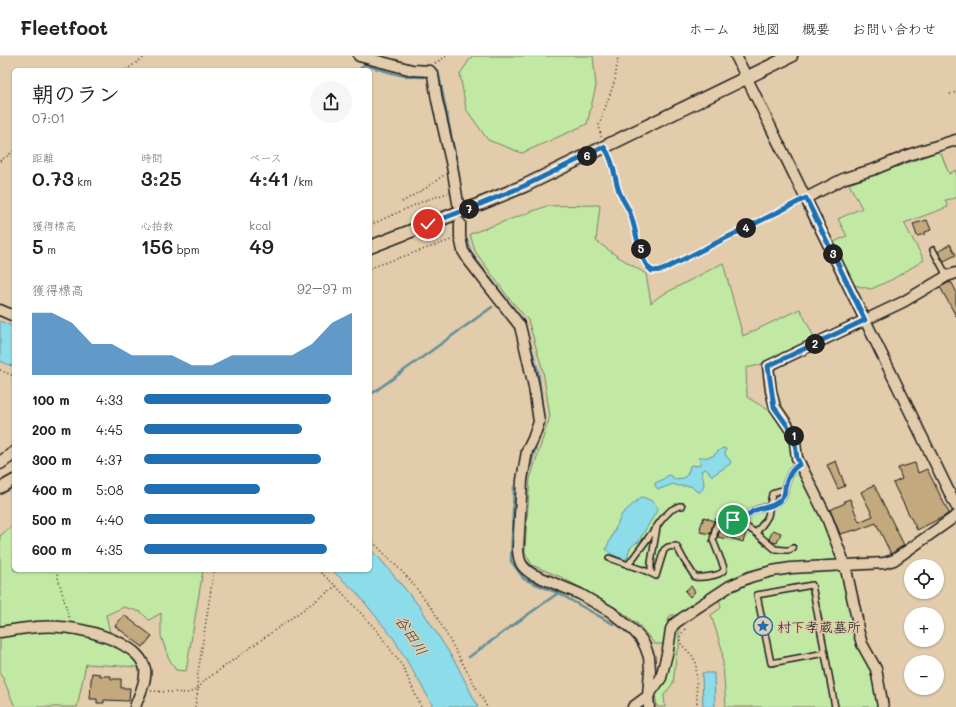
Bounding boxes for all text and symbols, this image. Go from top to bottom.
text: Fleetfoot [20,15,108,40]
text: ホーム [689,19,730,38]
text: 地図 [752,19,780,38]
text: 概要 [802,19,830,38]
text: お問い合わせ [852,19,936,38]
text: 朝のラン [32,79,120,108]
button: share [310,81,352,123]
text: 07:01 [32,109,65,126]
pin: 6 [577,146,597,166]
text: 6 [584,148,590,163]
text: 距離 [32,150,54,165]
text: 時間 [141,150,163,165]
text: ペース [249,150,282,165]
text: 0.73 [32,165,74,191]
text: 3:25 [141,165,182,191]
text: 4:41 [249,165,289,191]
text: km [74,174,92,189]
text: /km [289,174,313,189]
pin: 7 [459,199,479,219]
text: 7 [466,201,472,216]
pin [411,207,445,241]
icon: check [417,213,439,235]
text: 獲得標高 [32,218,76,233]
text: 心拍数 [141,218,174,233]
text: kcal [249,218,271,233]
pin: 4 [736,218,756,238]
text: 4 [743,220,749,235]
text: 5 [32,233,44,259]
text: 156 [141,233,173,259]
text: 49 [249,233,274,259]
pin: 5 [631,239,651,259]
text: 5 [638,241,644,256]
text: m [44,242,56,257]
text: bpm [173,242,199,257]
pin: 3 [823,244,843,264]
text: 3 [830,246,836,261]
text: 92–97 m [297,280,352,297]
text: 獲得標高 [32,281,84,298]
pin: 2 [805,334,825,354]
text: 2 [812,336,818,351]
text: 100 m [32,391,69,408]
text: 4:33 [96,391,123,408]
text: 200 m [32,421,71,438]
text: 4:45 [96,421,123,438]
pin: 1 [784,426,804,446]
text: 1 [792,428,796,443]
text: 300 m [32,451,72,468]
text: 4:37 [96,451,123,468]
text: 400 m [32,481,72,498]
text: 5:08 [96,481,124,498]
pin [716,503,750,537]
icon: arrive [722,509,744,531]
text: 500 m [32,511,71,528]
text: 4:40 [96,511,123,528]
text: 600 m [32,541,72,558]
text: 4:35 [96,541,123,558]
map controls [904,559,944,695]
button: locate [904,559,944,599]
button: + [904,607,944,647]
water label: 谷田川 [391,611,433,659]
place icon: 村下孝蔵墓所 [752,615,774,637]
place label: 村下孝蔵墓所 [777,617,861,636]
button: − [904,655,944,695]

